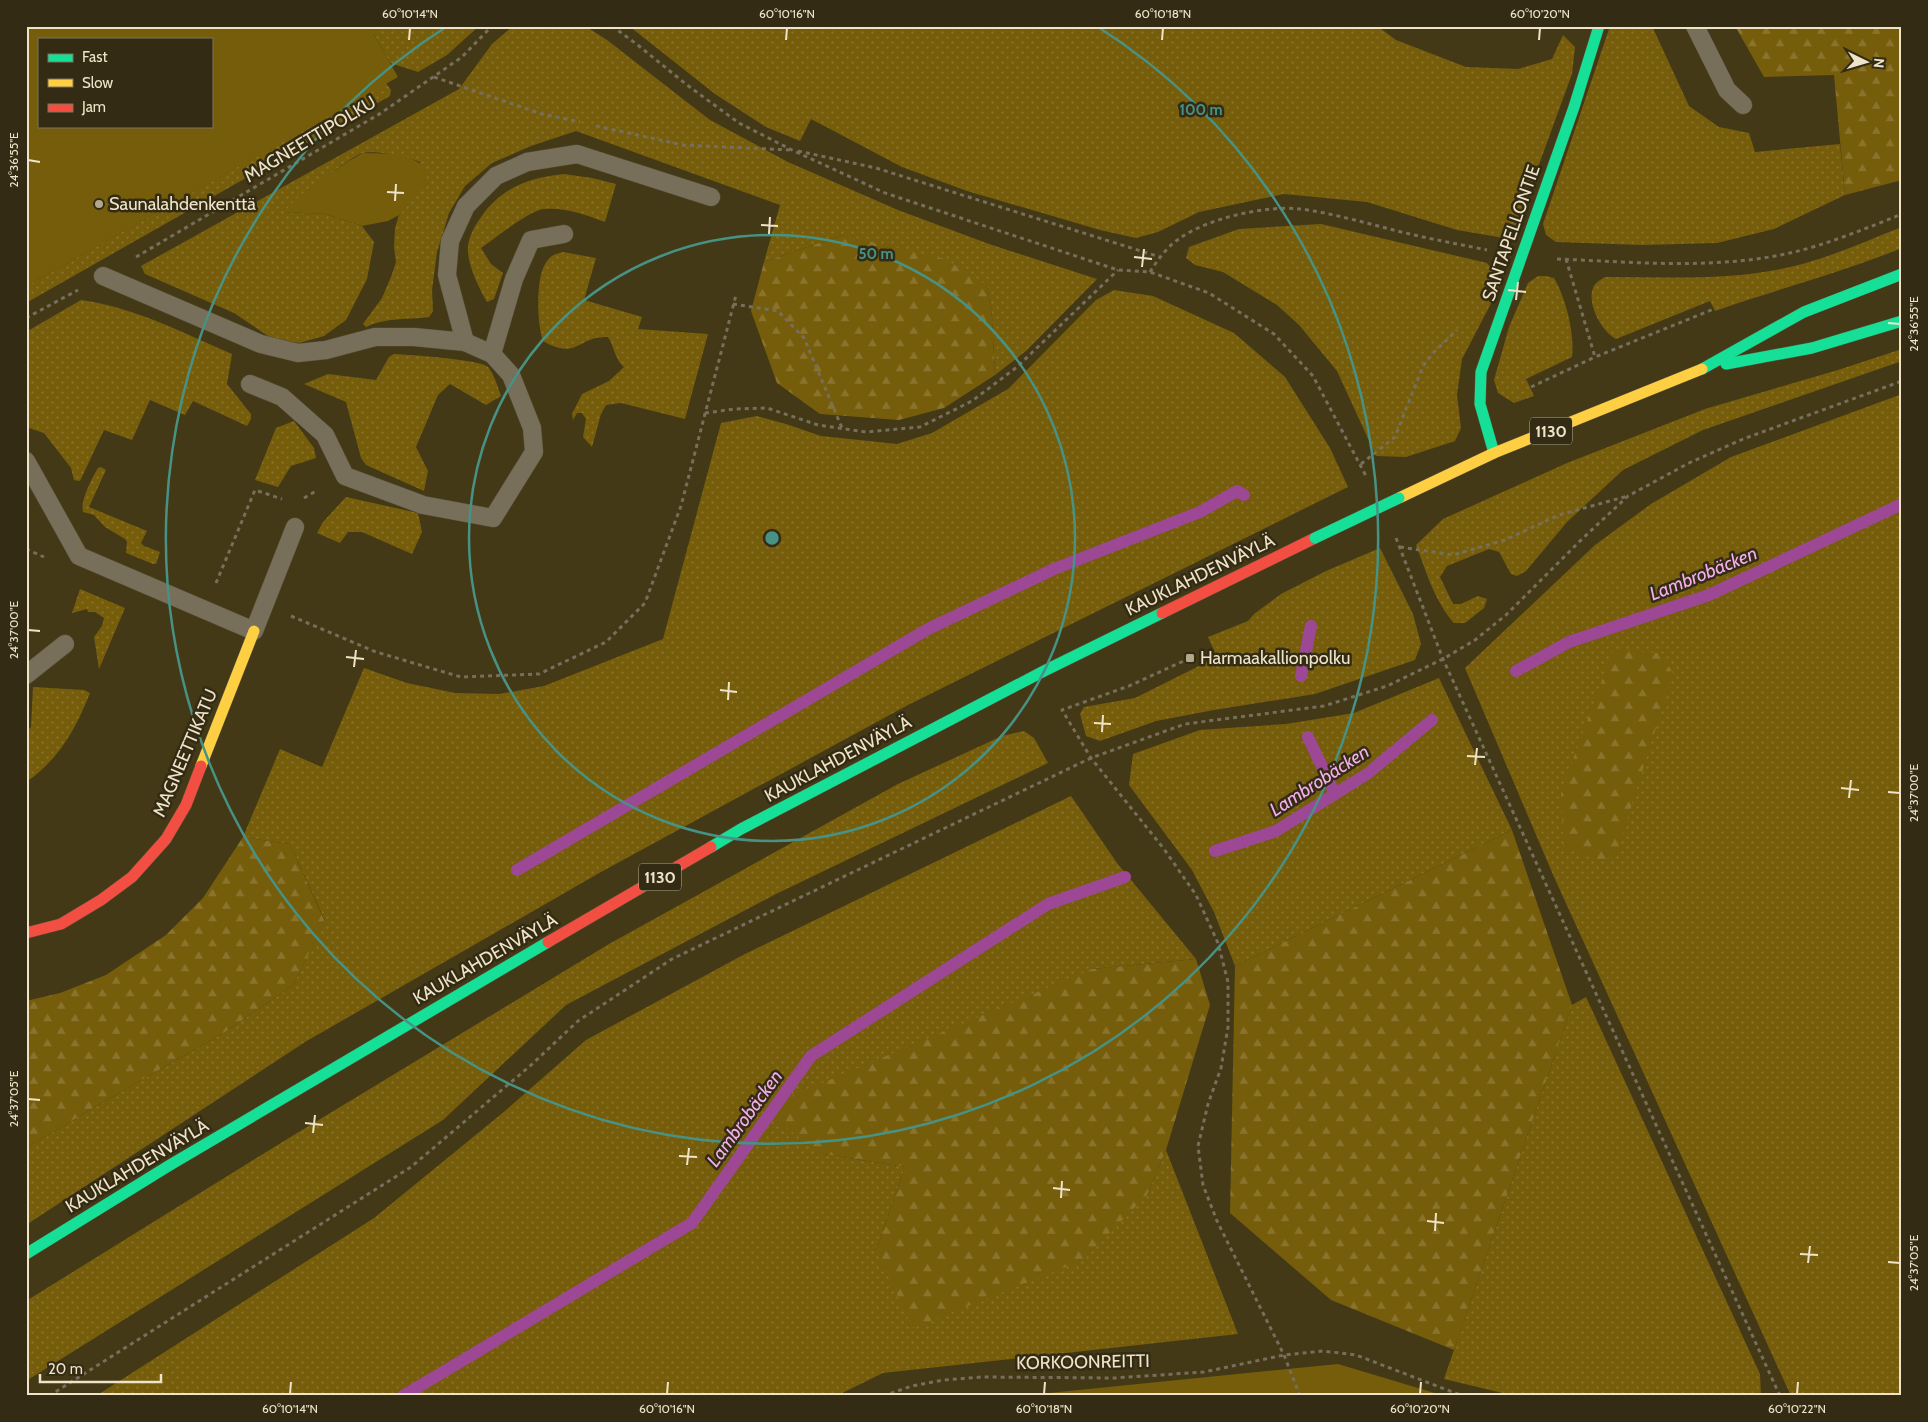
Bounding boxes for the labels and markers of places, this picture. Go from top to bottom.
place label: Saunalahdenkenttä [109,193,256,215]
marker: Saunalahdenkenttä [93,198,105,210]
centre of rings [763,529,781,547]
place label: Harmaakallionpolku [1200,647,1350,669]
marker: Harmaakallionpolku [1184,652,1196,664]

